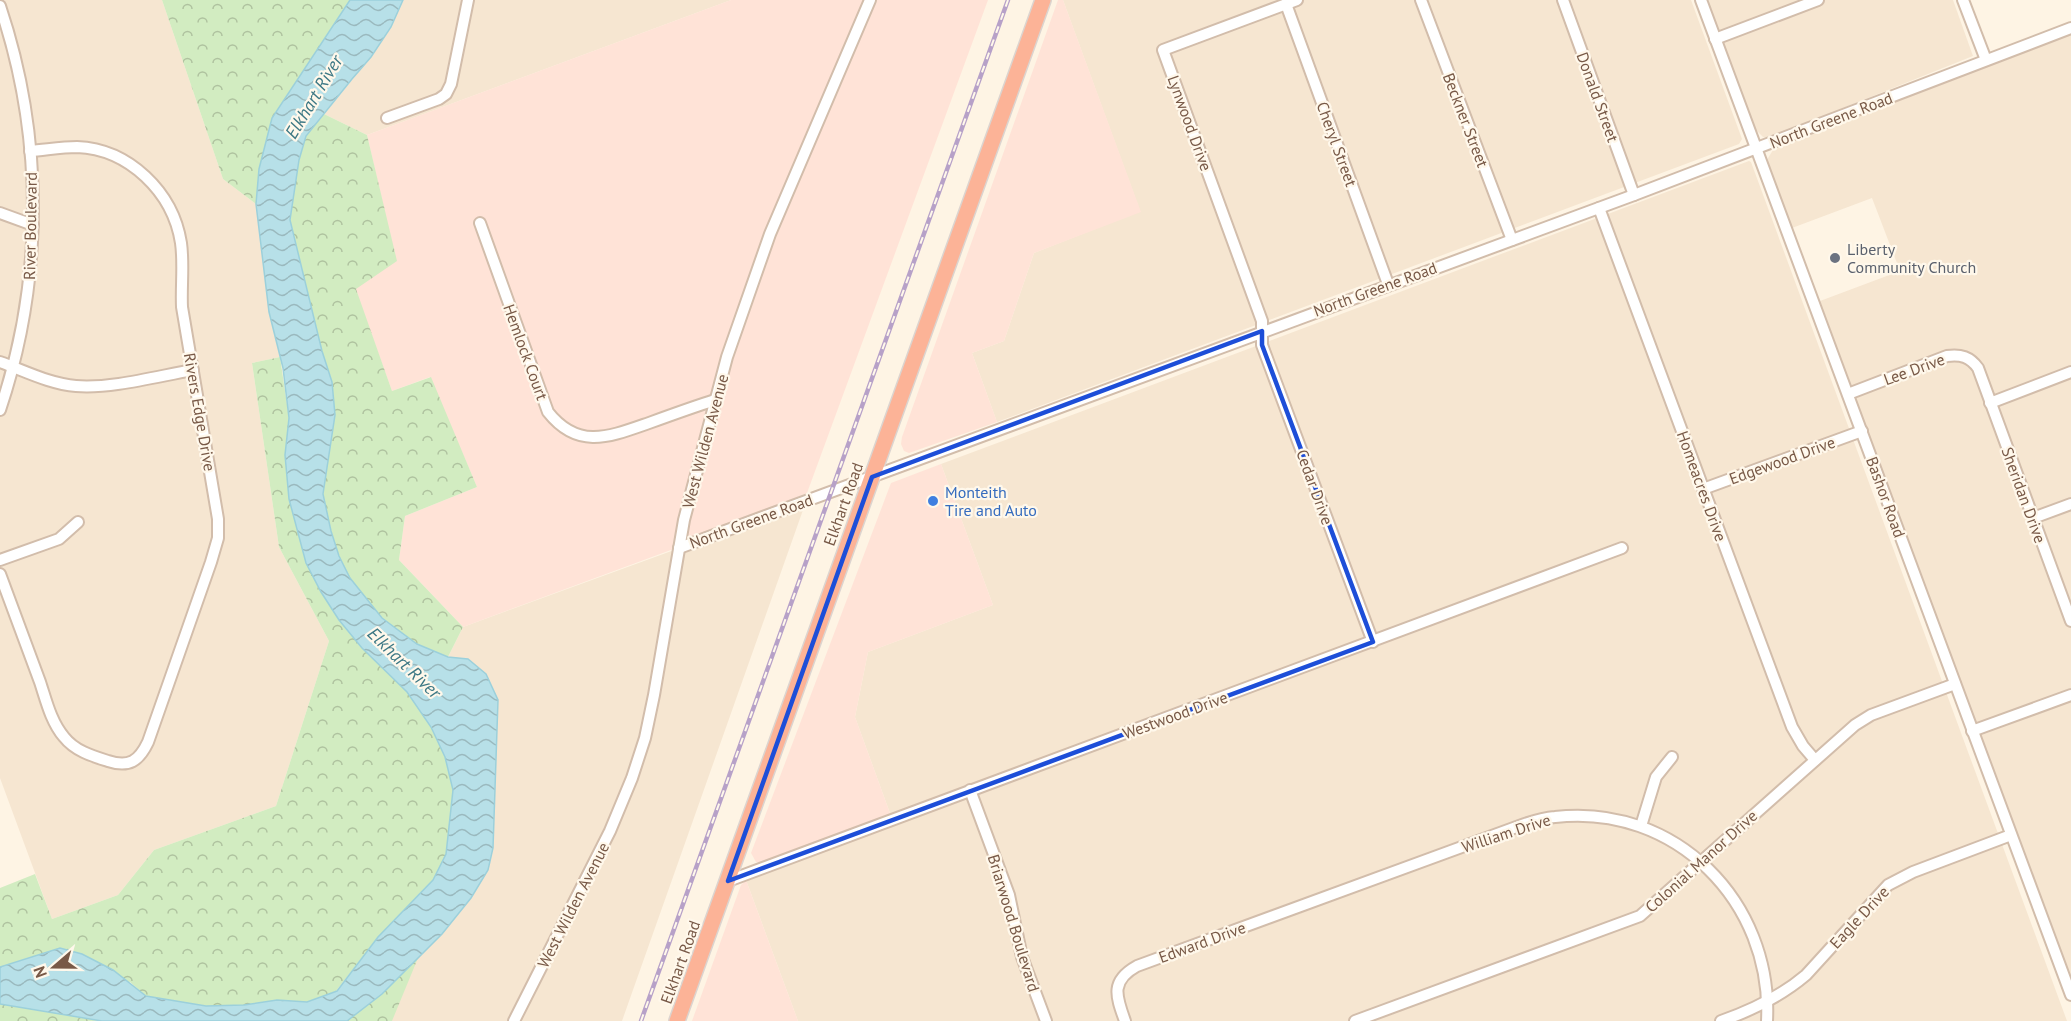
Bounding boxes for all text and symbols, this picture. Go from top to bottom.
street label: Donald Street [1573,49,1624,145]
water label: Elkhart River [280,50,348,143]
street label: Beckner Street [1439,70,1493,171]
street label: Lynwood Drive [1163,72,1217,174]
street label: North Greene Road [1767,87,1895,153]
street label: Cheryl Street [1312,99,1362,190]
street label: River Boulevard [19,172,41,280]
place label: Liberty Community Church [1847,239,1976,277]
marker: Liberty Community Church [1828,251,1842,265]
street label: North Greene Road [1310,257,1440,321]
street label: Hemlock Court [499,301,553,403]
street label: Lee Drive [1881,349,1947,389]
street label: Rivers Edge Drive [180,351,220,473]
street label: West Wilden Avenue [677,372,733,510]
street label: Homeacres Drive [1673,428,1731,544]
street label: Edgewood Drive [1726,432,1838,488]
street label: Sheridan Drive [1997,444,2051,546]
street label: Cedar Drive [1292,447,1338,527]
street label: Bashor Road [1862,454,1910,540]
street label: Elkhart Road [819,460,867,548]
place label: Monteith Tire and Auto [945,482,1037,520]
street label: North Greene Road [686,489,816,553]
marker: Monteith Tire and Auto [926,494,940,508]
water label: Elkhart River [363,622,447,704]
street label: Westwood Drive [1120,687,1230,743]
street label: Colonial Manor Drive [1641,805,1761,917]
street label: William Drive [1459,809,1553,857]
street label: West Wilden Avenue [533,839,613,971]
street label: Briarwood Boulevard [984,852,1044,994]
street label: Eagle Drive [1825,882,1893,952]
street label: Edward Drive [1156,917,1248,967]
street label: Elkhart Road [656,918,704,1006]
north arrow [24,937,84,997]
text: N [29,964,51,980]

